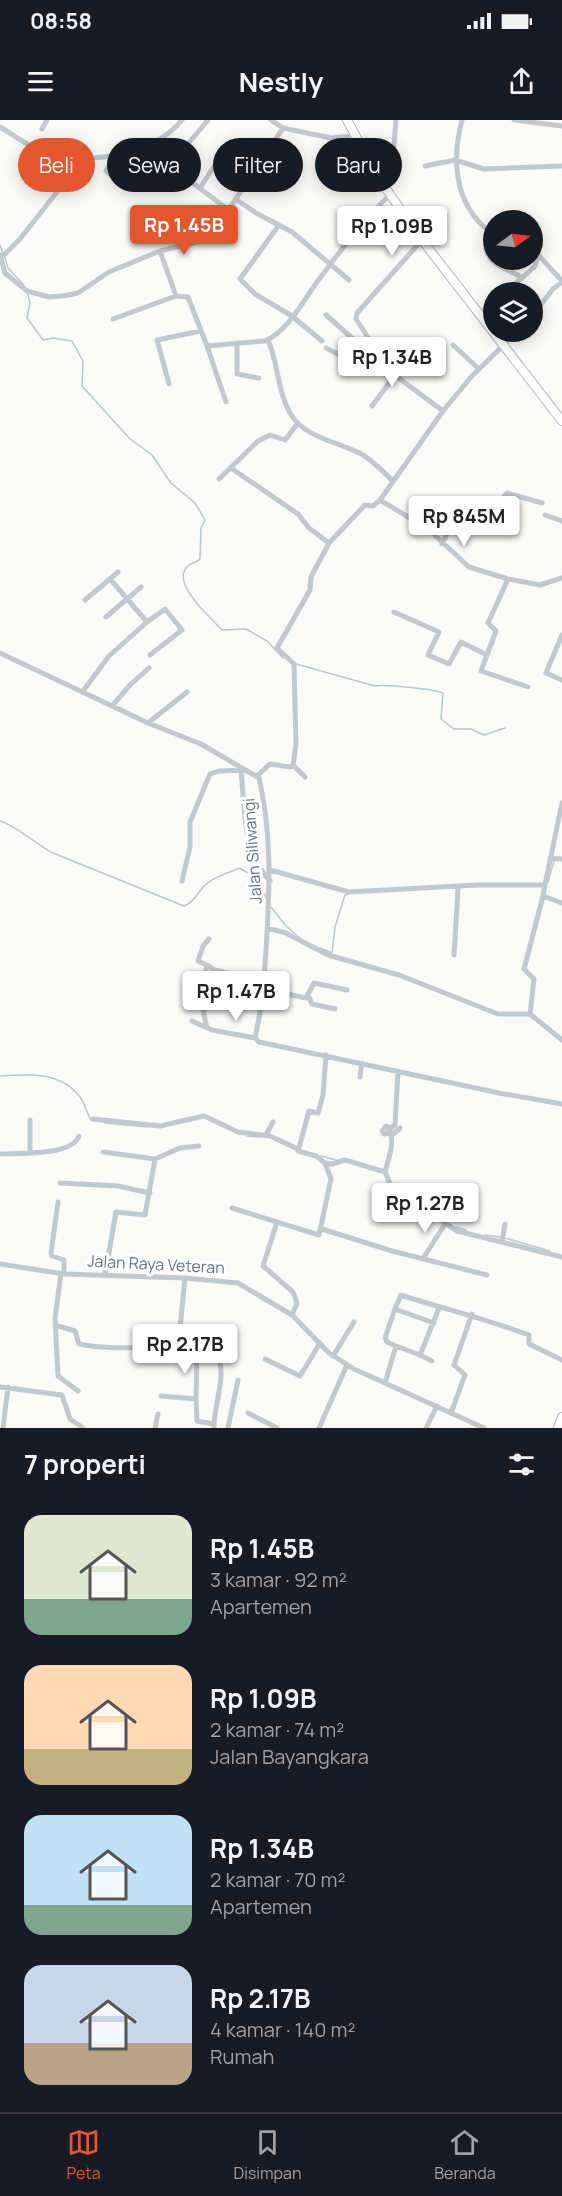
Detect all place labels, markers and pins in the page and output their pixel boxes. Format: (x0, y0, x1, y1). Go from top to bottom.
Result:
pin: Rp 1.45B (122, 205, 246, 256)
pin: Rp 1.09B (330, 206, 454, 257)
pin: Rp 1.34B (330, 337, 454, 388)
pin: Rp 845M (409, 496, 519, 547)
pin: Rp 1.47B (174, 971, 298, 1022)
pin: Rp 1.27B (363, 1183, 487, 1234)
pin: Rp 2.17B (123, 1324, 247, 1375)

